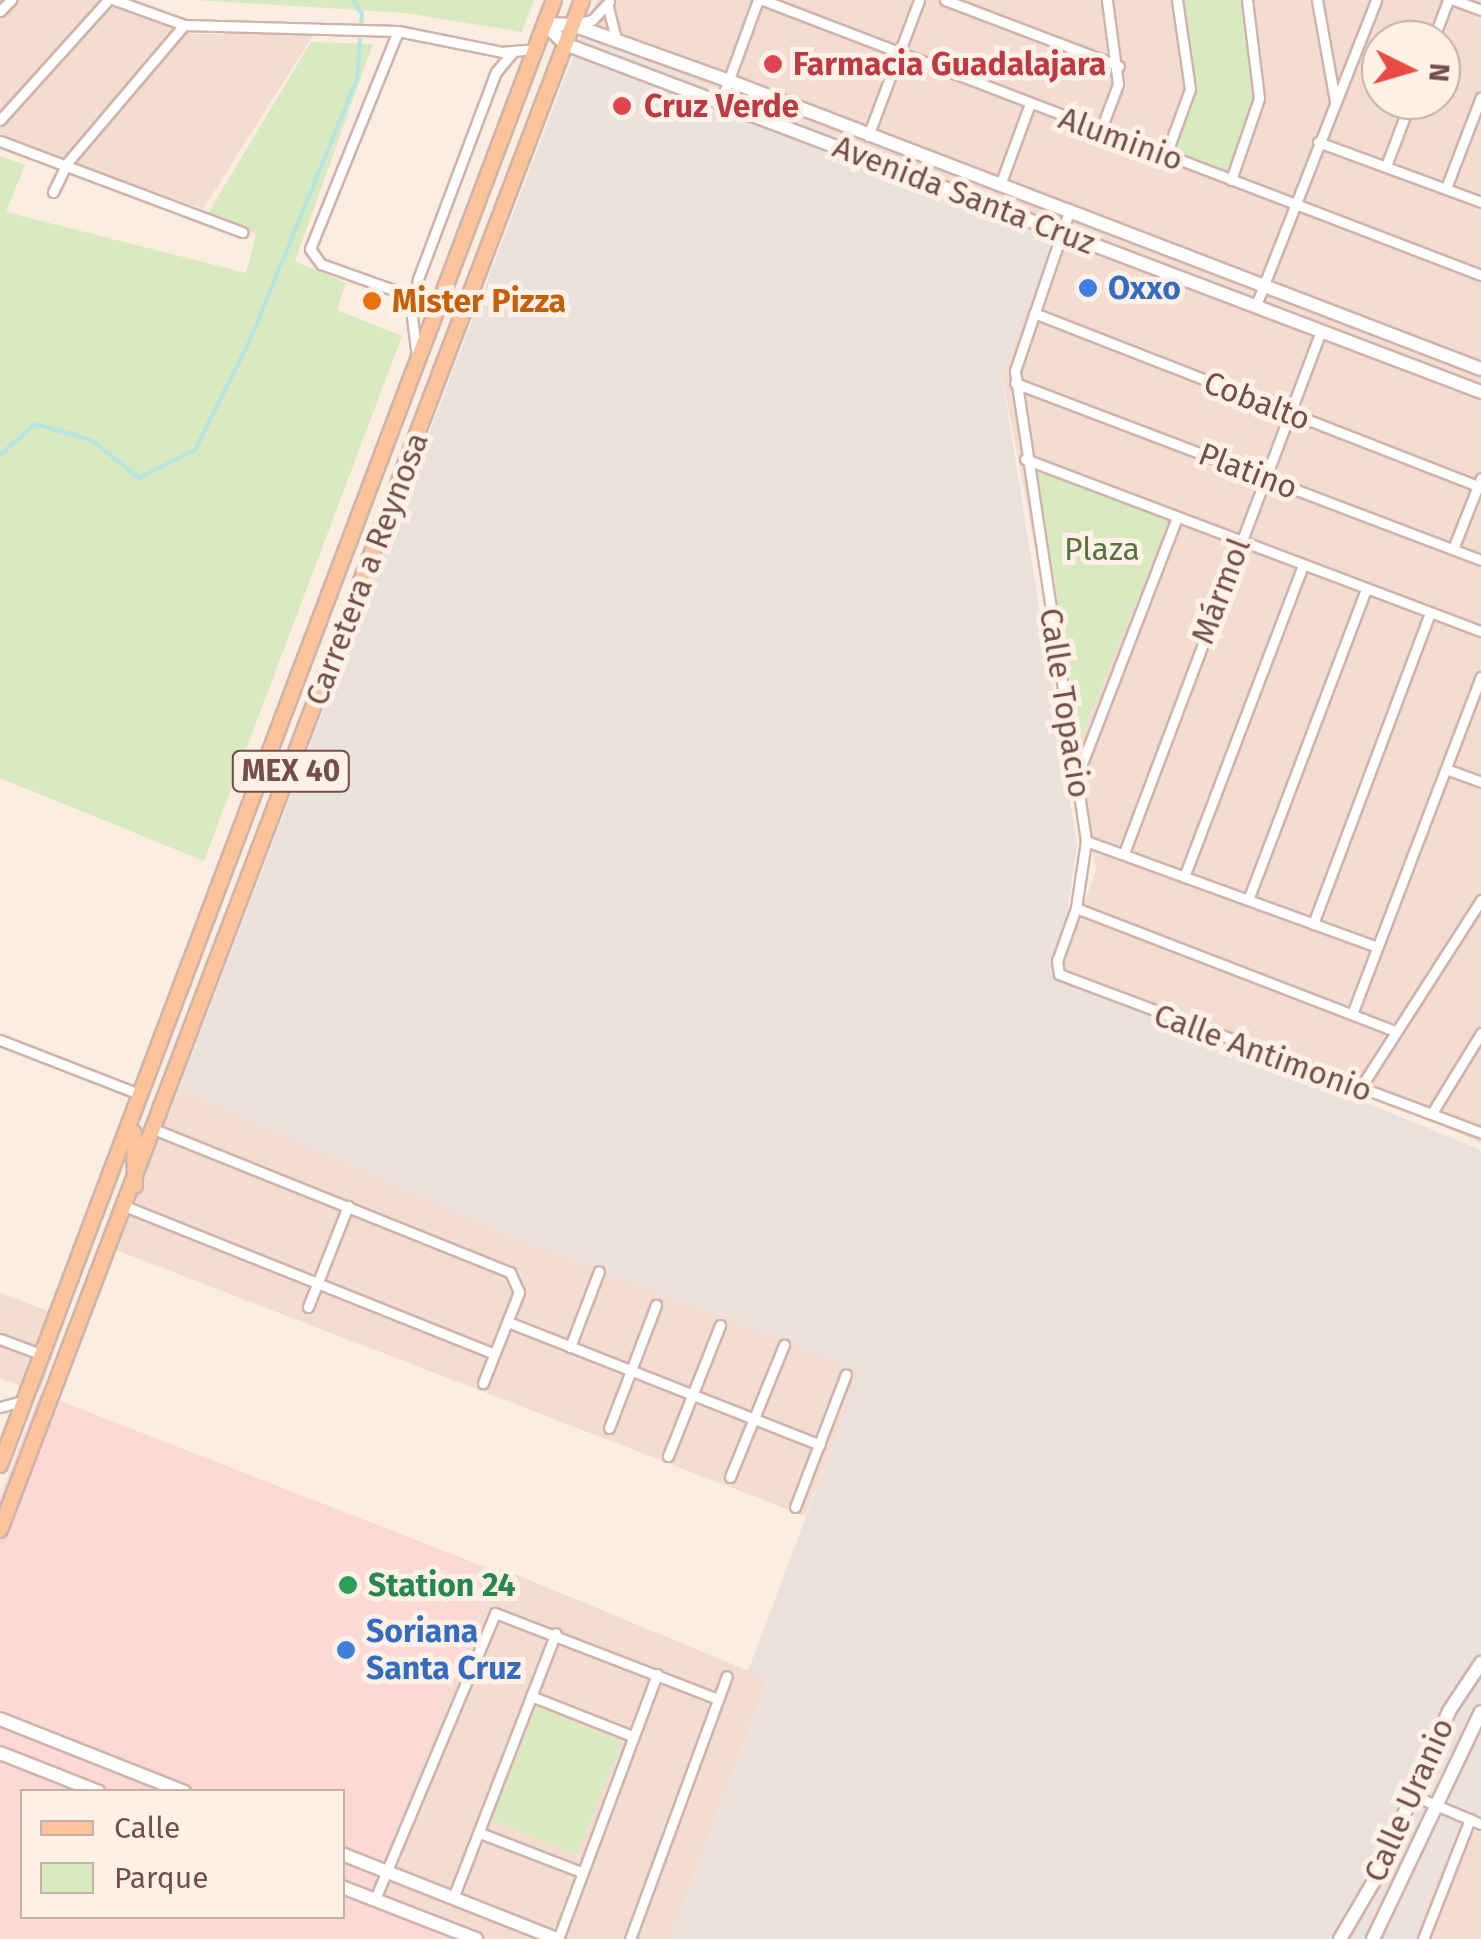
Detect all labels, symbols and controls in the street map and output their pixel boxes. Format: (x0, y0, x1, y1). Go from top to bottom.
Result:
north arrow (1361, 20, 1461, 120)
place label: Farmacia Guadalajara (793, 45, 1106, 83)
marker: Farmacia Guadalajara (762, 53, 784, 75)
text: N (1422, 62, 1457, 83)
place label: Cruz Verde (644, 87, 799, 125)
marker: Cruz Verde (609, 93, 635, 119)
street label: Aluminio (1054, 99, 1188, 179)
street label: Avenida Santa Cruz (828, 127, 1100, 263)
place label: Oxxo (1108, 269, 1181, 307)
marker: Oxxo (1077, 277, 1099, 299)
place label: Mister Pizza (392, 282, 566, 320)
marker: Mister Pizza (361, 290, 383, 312)
street label: Cobalto (1198, 363, 1316, 439)
street label: Carretera a Reynosa (297, 427, 437, 711)
street label: Platino (1193, 435, 1303, 507)
park label: Plaza (1064, 530, 1140, 568)
street label: Mármol (1183, 533, 1259, 649)
street label: Calle Topacio (1031, 605, 1099, 801)
road number: MEX 40 (231, 746, 351, 796)
street label: Calle Antimonio (1149, 996, 1377, 1110)
place label: Station 24 (368, 1566, 516, 1604)
marker: Station 24 (337, 1574, 359, 1596)
place label: Soriana Santa Cruz (366, 1613, 521, 1688)
marker: Soriana Santa Cruz (335, 1639, 357, 1661)
street label: Calle Uranio (1356, 1712, 1462, 1888)
legend (20, 1789, 345, 1919)
text: Calle (114, 1810, 180, 1846)
text: Parque (114, 1860, 209, 1896)

